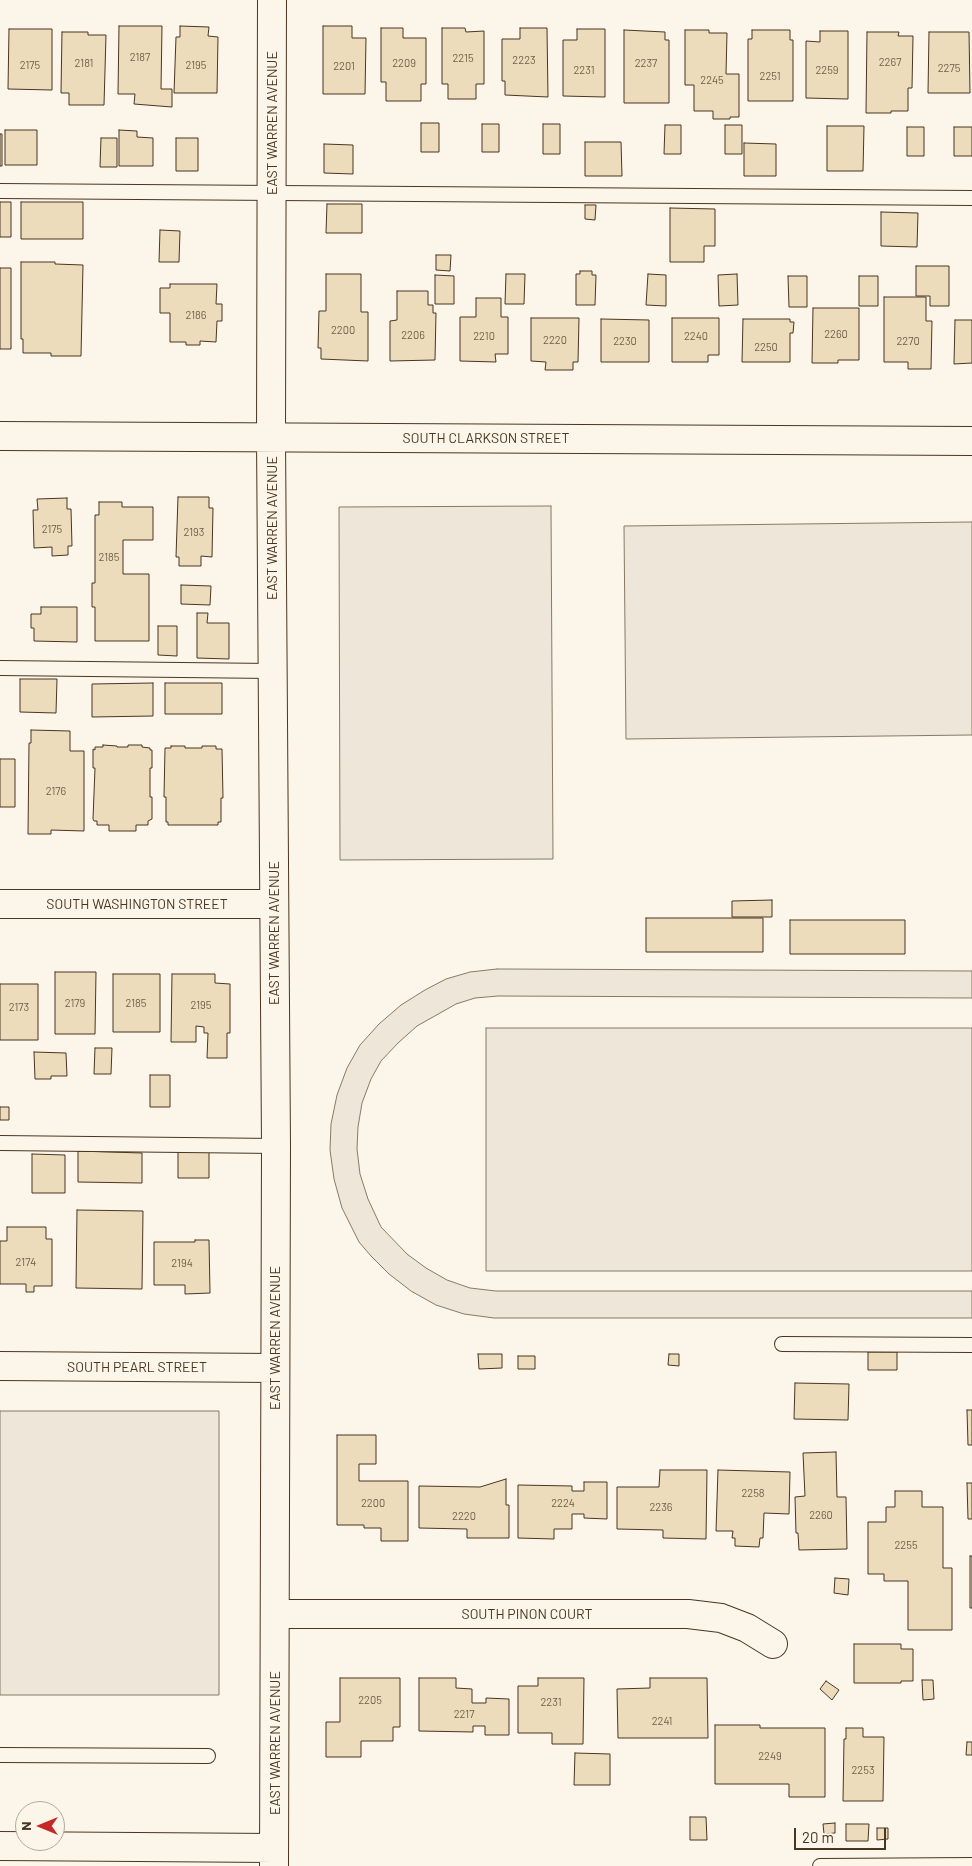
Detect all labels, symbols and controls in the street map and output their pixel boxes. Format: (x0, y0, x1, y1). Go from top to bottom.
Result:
house number: 2187 (130, 50, 150, 64)
street label: EAST WARREN AVENUE (264, 51, 280, 195)
house number: 2215 (452, 51, 474, 65)
house number: 2223 (512, 53, 536, 67)
house number: 2267 (879, 55, 901, 69)
house number: 2181 (75, 56, 93, 70)
house number: 2209 (392, 56, 416, 70)
house number: 2237 (635, 56, 657, 70)
house number: 2175 (20, 58, 40, 72)
house number: 2195 (186, 58, 206, 72)
house number: 2201 (333, 59, 355, 73)
house number: 2275 (938, 61, 960, 75)
house number: 2231 (573, 63, 595, 77)
house number: 2259 (815, 63, 839, 77)
house number: 2251 (760, 69, 780, 83)
house number: 2245 (700, 73, 724, 87)
house number: 2186 (186, 308, 206, 322)
house number: 2200 (331, 323, 355, 337)
house number: 2260 (824, 327, 848, 341)
house number: 2206 (401, 328, 425, 342)
house number: 2210 (473, 329, 495, 343)
house number: 2240 (684, 329, 708, 343)
house number: 2220 (543, 333, 567, 347)
house number: 2230 (613, 334, 637, 348)
house number: 2270 (896, 334, 920, 348)
house number: 2250 (754, 340, 778, 354)
street label: SOUTH CLARKSON STREET (403, 430, 569, 446)
street label: EAST WARREN AVENUE (264, 456, 280, 600)
house number: 2175 (42, 522, 62, 536)
house number: 2193 (184, 525, 204, 539)
house number: 2185 (99, 550, 119, 564)
house number: 2176 (46, 784, 66, 798)
street label: EAST WARREN AVENUE (266, 861, 282, 1005)
street label: SOUTH WASHINGTON STREET (46, 896, 228, 912)
house number: 2179 (65, 996, 85, 1010)
house number: 2185 (126, 996, 146, 1010)
house number: 2195 (191, 998, 211, 1012)
house number: 2173 (9, 1000, 29, 1014)
house number: 2174 (16, 1255, 36, 1269)
house number: 2194 (171, 1256, 193, 1270)
street label: EAST WARREN AVENUE (267, 1266, 283, 1410)
street label: SOUTH PEARL STREET (67, 1359, 207, 1375)
house number: 2258 (741, 1486, 765, 1500)
house number: 2200 (361, 1496, 385, 1510)
house number: 2224 (551, 1496, 575, 1510)
house number: 2236 (649, 1500, 673, 1514)
house number: 2260 (809, 1508, 833, 1522)
house number: 2220 (452, 1509, 476, 1523)
house number: 2255 (894, 1538, 918, 1552)
street label: SOUTH PINON COURT (461, 1606, 593, 1622)
street label: EAST WARREN AVENUE (267, 1671, 283, 1815)
house number: 2205 (358, 1693, 382, 1707)
house number: 2231 (540, 1695, 562, 1709)
house number: 2217 (454, 1707, 474, 1721)
house number: 2241 (652, 1714, 672, 1728)
house number: 2249 (758, 1749, 782, 1763)
house number: 2253 (851, 1763, 875, 1777)
north arrow (15, 1801, 65, 1851)
scale bar (797, 1818, 890, 1850)
text: N (17, 1821, 34, 1831)
text: 20 m (802, 1828, 834, 1846)

